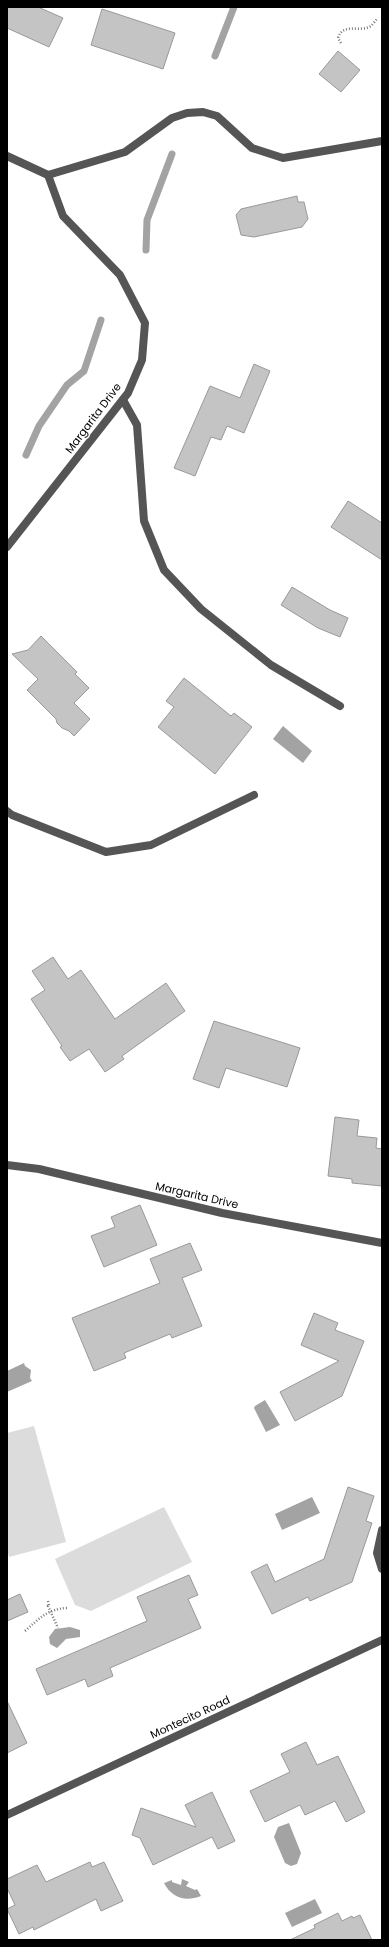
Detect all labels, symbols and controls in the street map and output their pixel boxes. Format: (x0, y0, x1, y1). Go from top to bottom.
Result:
street label: Margarita Drive (61, 379, 125, 457)
street label: Margarita Drive (154, 1178, 240, 1212)
street label: Montecito Road (147, 1692, 233, 1742)

